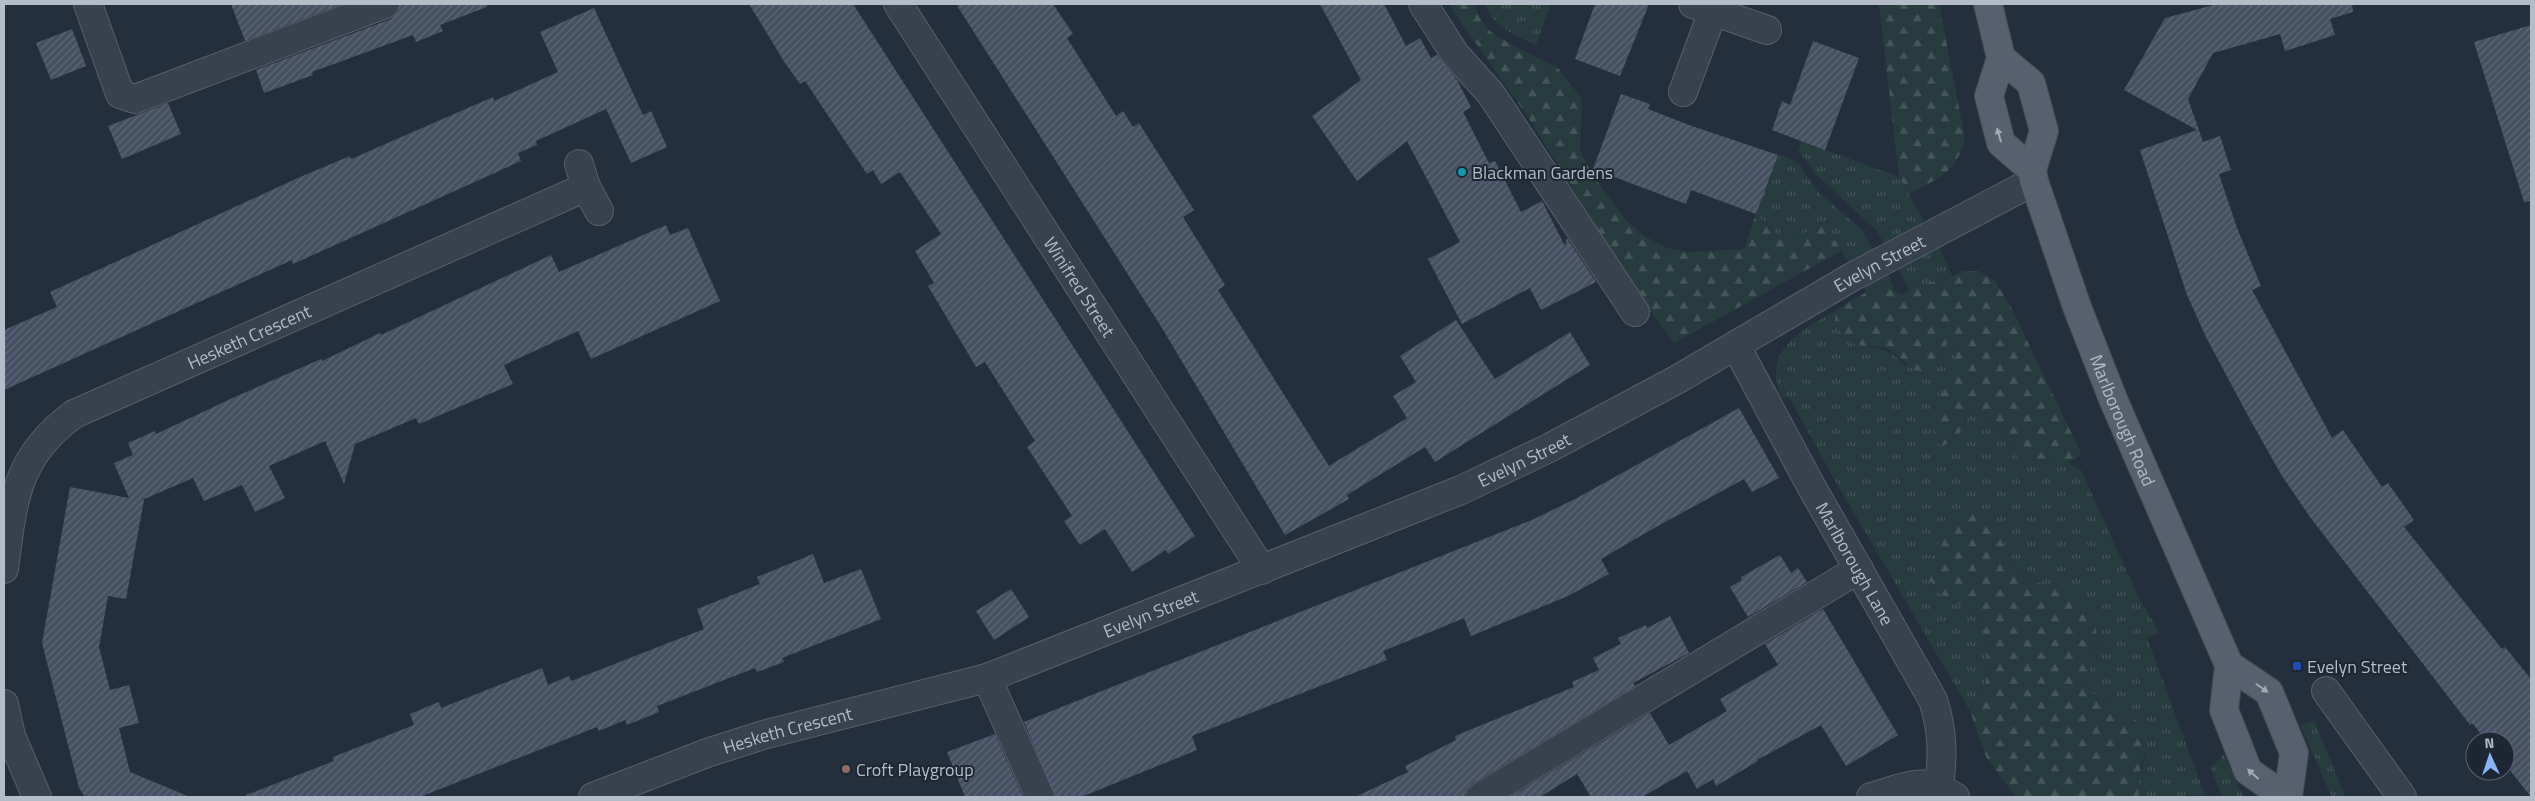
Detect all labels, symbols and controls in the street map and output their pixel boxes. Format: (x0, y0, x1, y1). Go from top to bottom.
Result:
one-way arrow (1994, 128, 2002, 143)
place label: Blackman Gardens (1472, 159, 1613, 186)
marker: Blackman Gardens (1456, 166, 1468, 178)
street label: Evelyn Street (1828, 227, 1930, 299)
street label: Winifred Street (1037, 231, 1122, 343)
street label: Hesketh Crescent (183, 297, 316, 376)
street label: Marlborough Road (2083, 350, 2163, 490)
street label: Evelyn Street (1473, 425, 1576, 494)
street label: Marlborough Lane (1809, 497, 1901, 630)
street label: Evelyn Street (1099, 582, 1203, 644)
place label: Evelyn Street (2307, 653, 2408, 680)
marker: Evelyn Street (2291, 660, 2303, 672)
one-way arrow (2256, 682, 2269, 692)
street label: Hesketh Crescent (719, 699, 856, 761)
north arrow (2465, 731, 2515, 781)
text: N (2484, 732, 2495, 753)
place label: Croft Playgroup (856, 756, 974, 783)
marker: Croft Playgroup (840, 763, 852, 775)
one-way arrow (2247, 768, 2260, 779)

